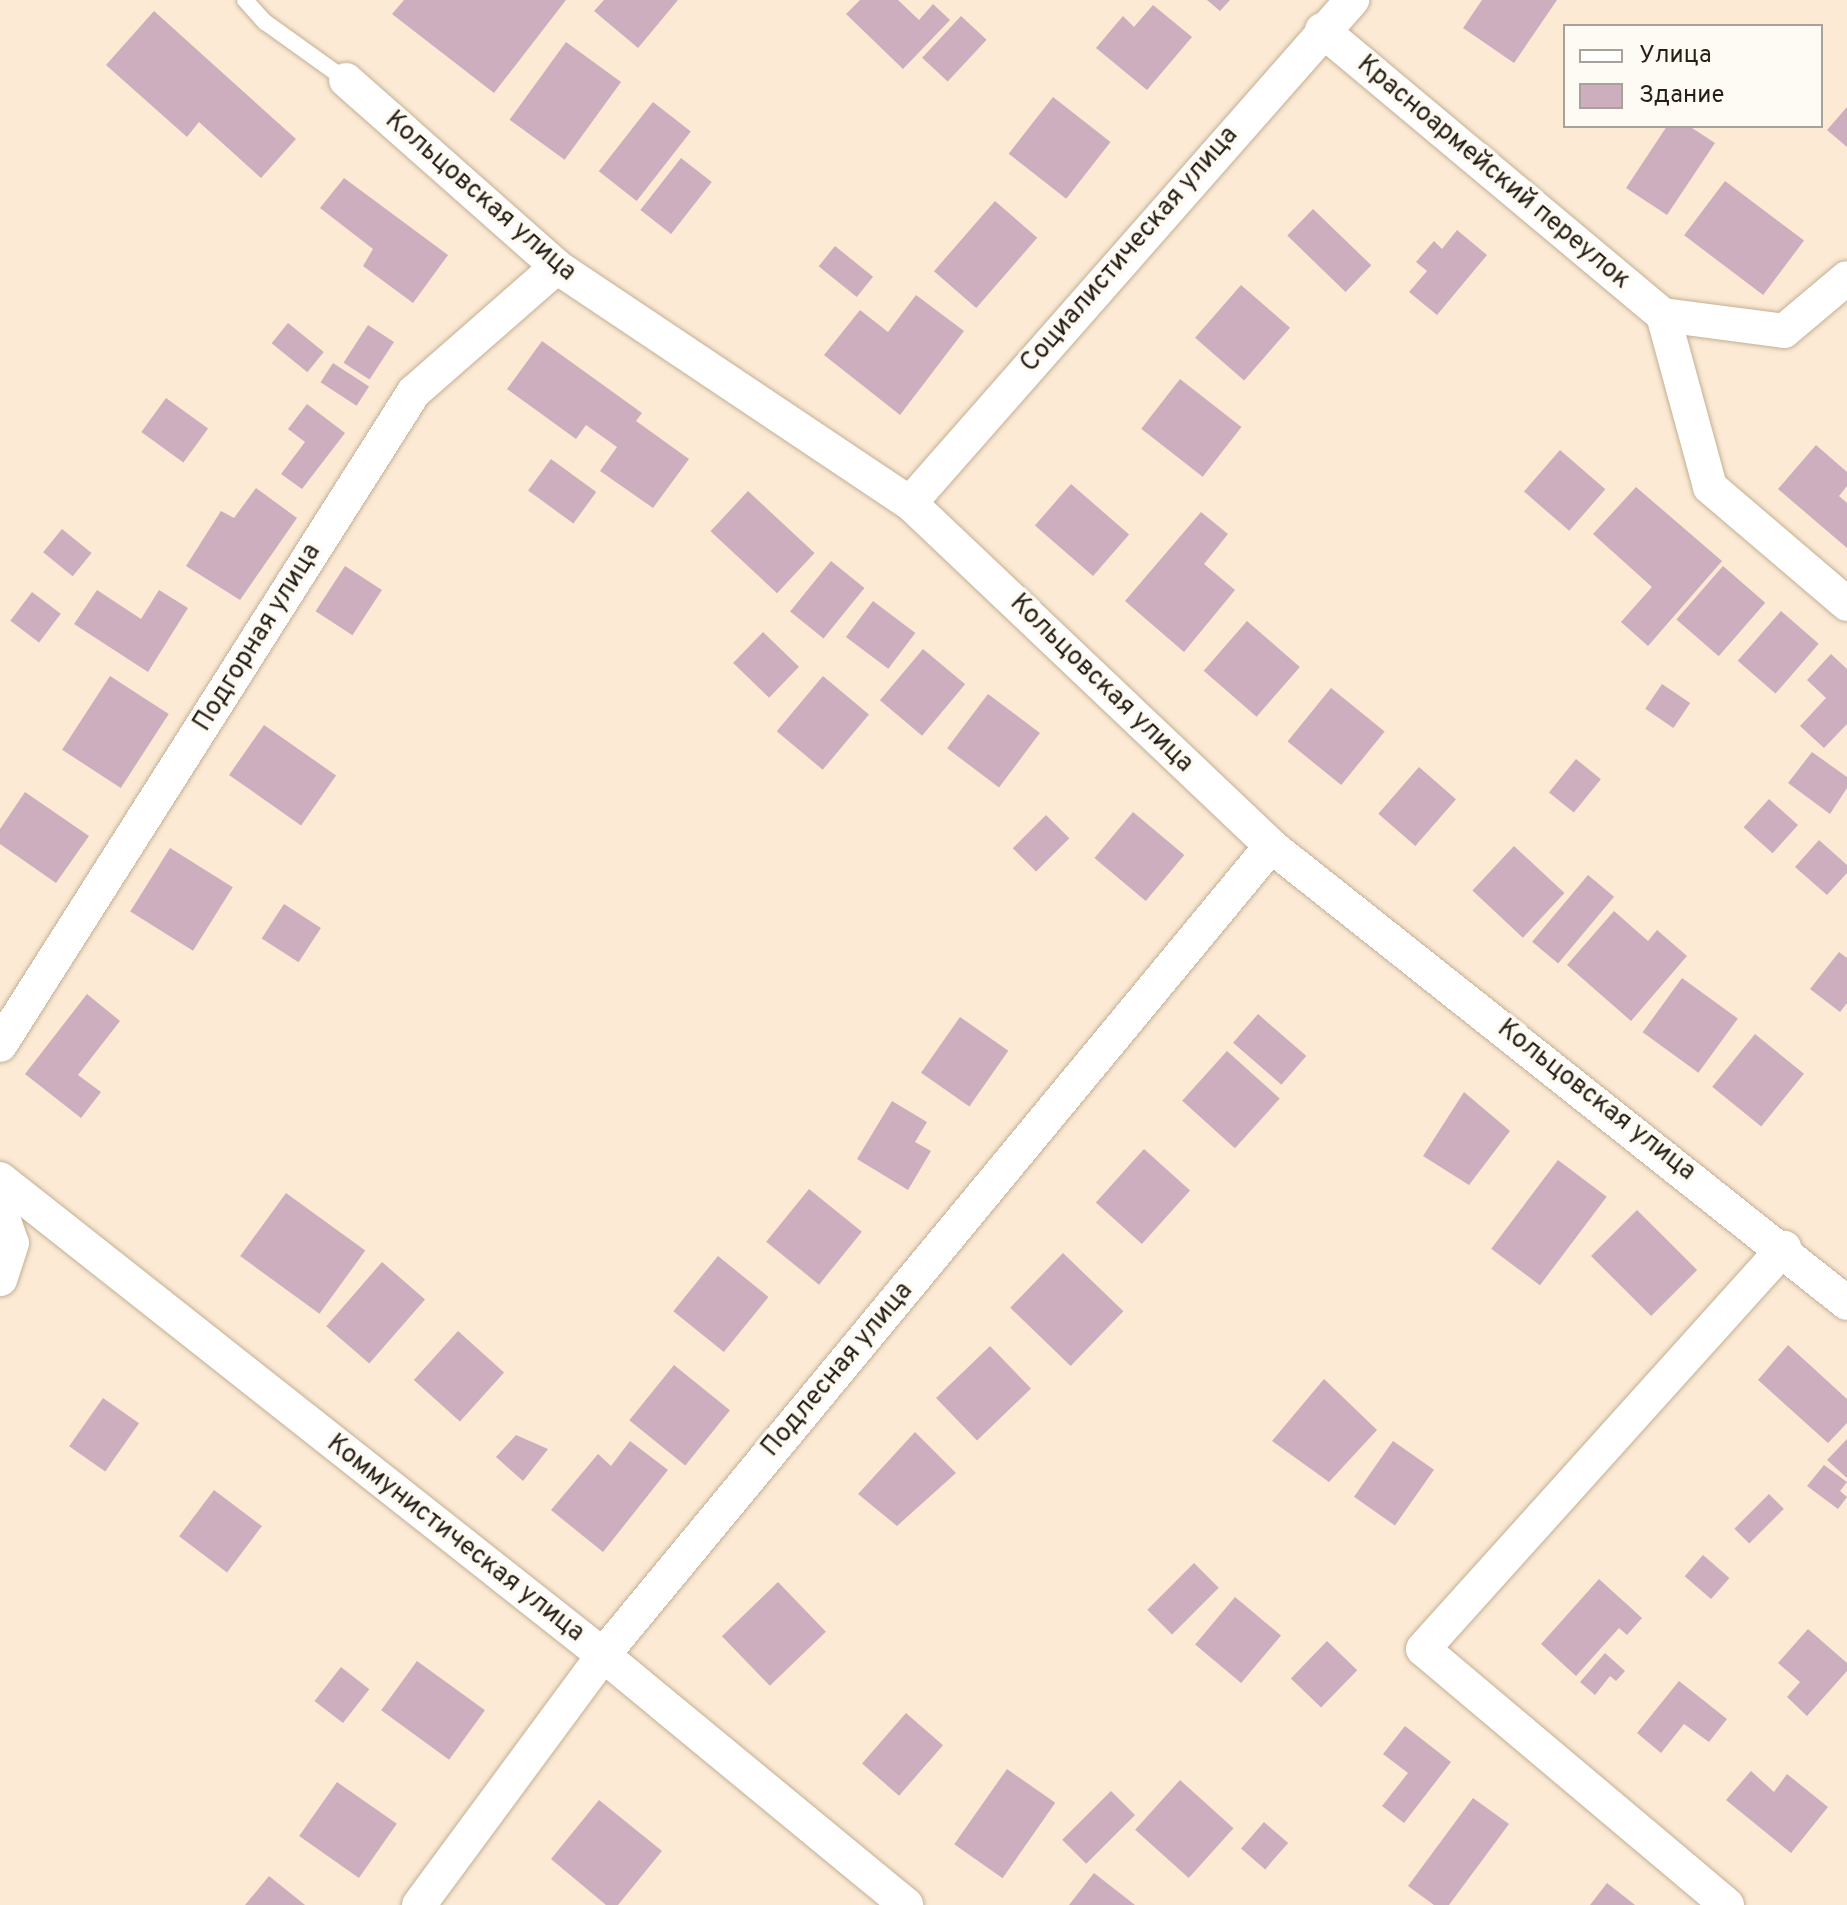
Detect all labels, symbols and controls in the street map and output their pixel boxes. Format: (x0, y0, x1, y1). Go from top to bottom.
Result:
legend (1563, 24, 1823, 128)
text: Улица (1639, 41, 1712, 71)
street label: Красноармейский переулок (1350, 50, 1636, 296)
text: Здание (1639, 81, 1725, 111)
street label: Кольцовская улица (378, 105, 582, 289)
street label: Социалистическая улица (1015, 121, 1245, 379)
street label: Подгорная улица (188, 538, 328, 738)
street label: Кольцовская улица (1003, 588, 1199, 780)
street label: Кольцовская улица (1491, 1014, 1701, 1188)
street label: Подлесная улица (756, 1276, 920, 1464)
street label: Коммунистическая улица (320, 1429, 590, 1649)

